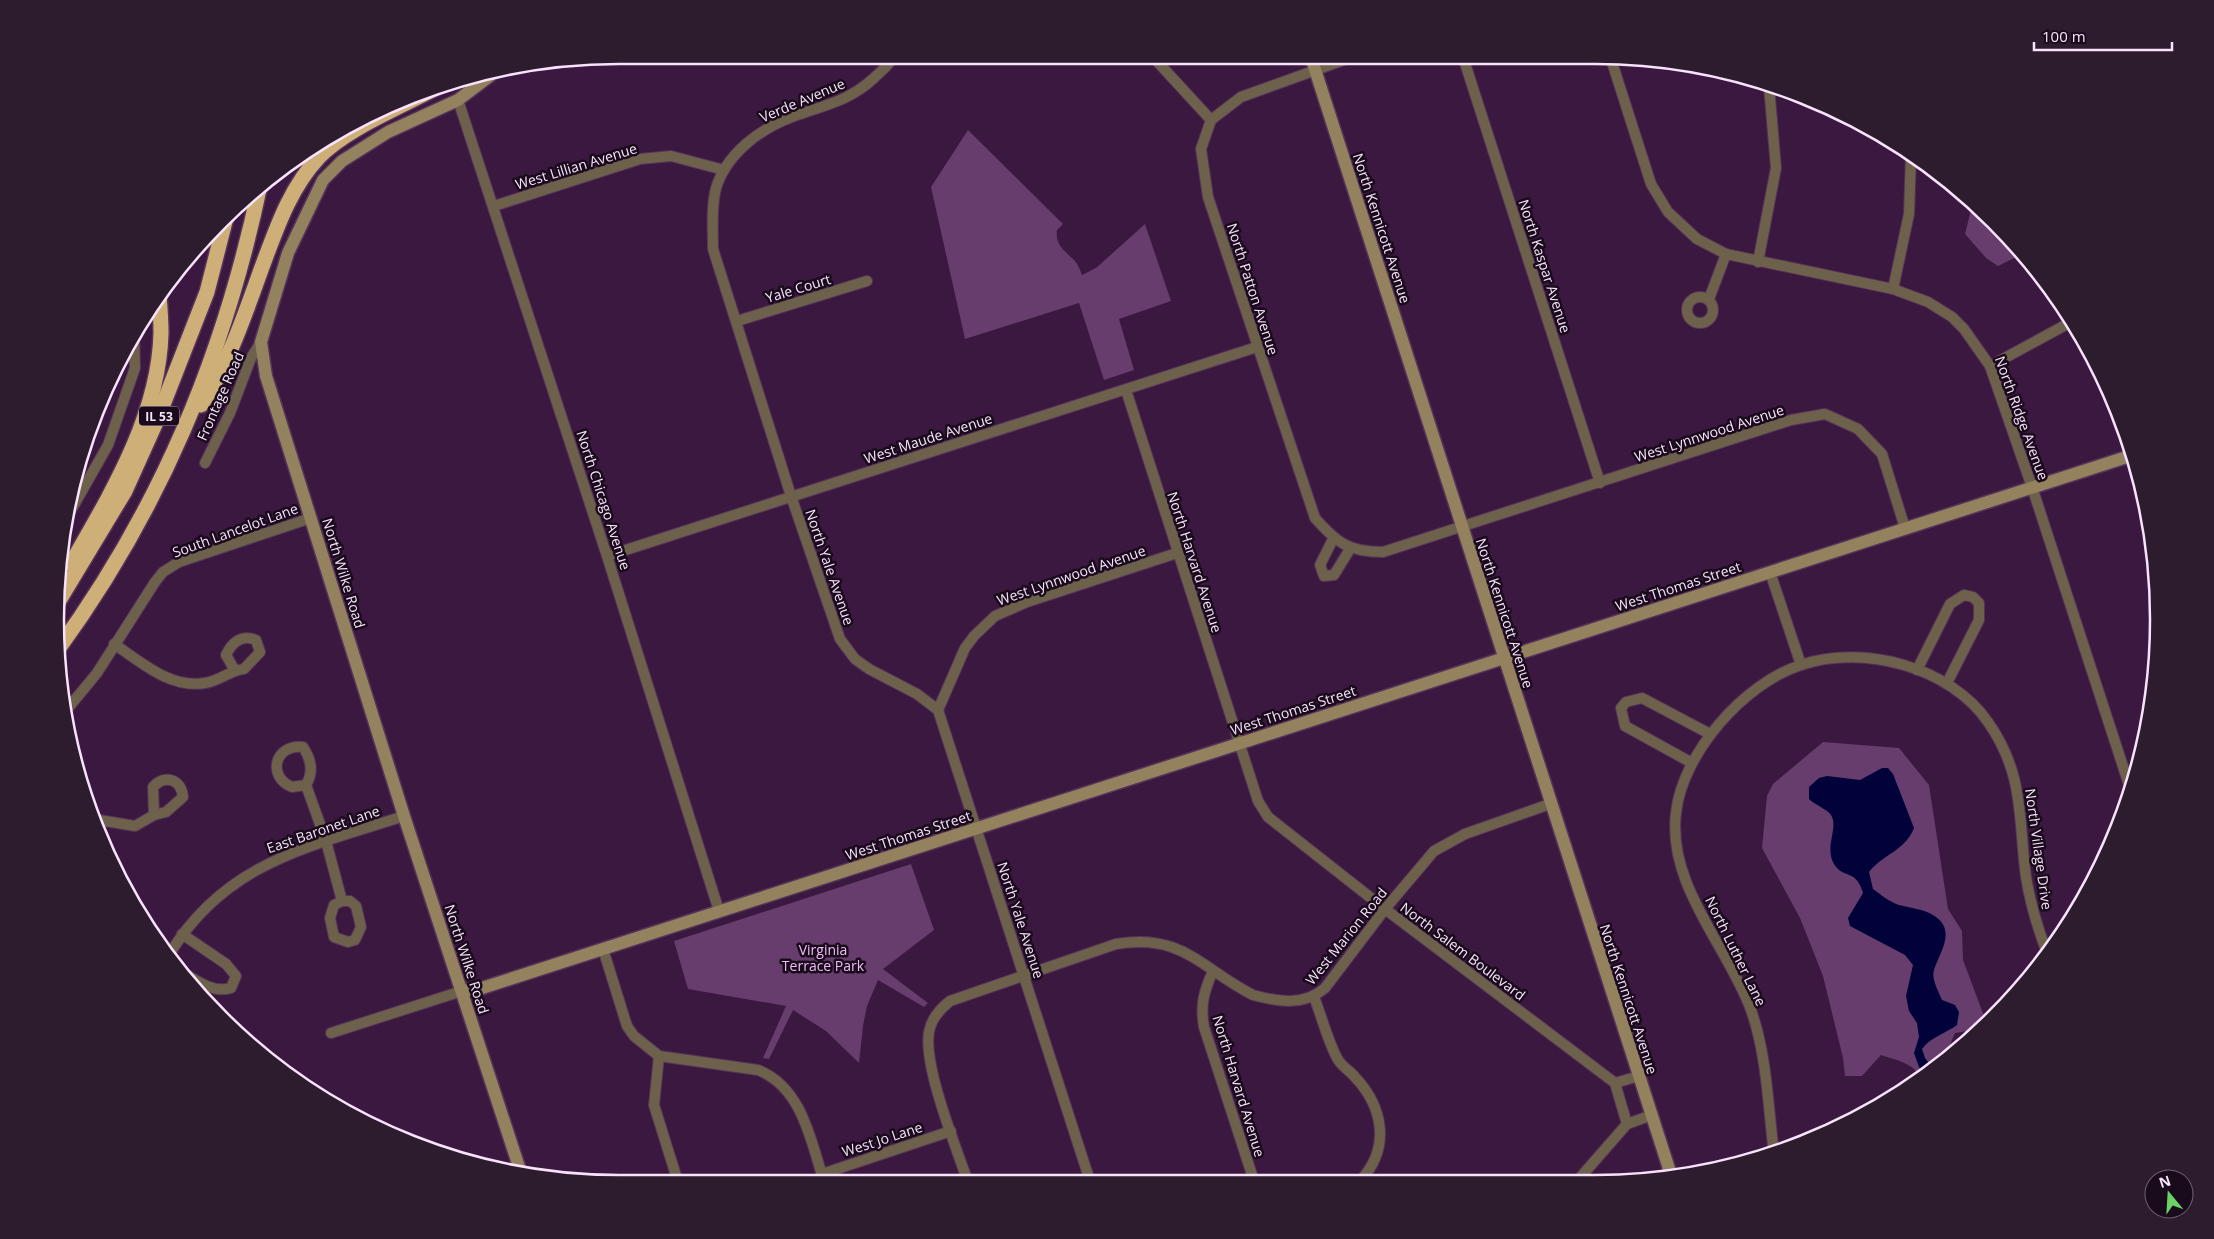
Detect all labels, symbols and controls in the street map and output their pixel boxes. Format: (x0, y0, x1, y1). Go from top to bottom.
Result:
scale bar (2034, 20, 2172, 52)
text: 100 m (2042, 26, 2086, 46)
street label: Verde Avenue (757, 73, 848, 126)
street label: West Lillian Avenue (513, 138, 639, 194)
street label: North Kennicott Avenue (1349, 151, 1415, 305)
street label: North Kaspar Avenue (1514, 197, 1576, 335)
street label: North Patton Avenue (1223, 221, 1283, 357)
street label: Yale Court (763, 269, 833, 307)
street label: Frontage Road (192, 349, 248, 443)
street label: North Ridge Avenue (1991, 353, 2053, 483)
street label: West Lynnwood Avenue (1632, 400, 1786, 466)
road number: IL 53 (139, 406, 179, 426)
street label: West Maude Avenue (861, 408, 995, 468)
street label: North Chicago Avenue (572, 428, 636, 572)
street label: North Harvard Avenue (1163, 489, 1227, 635)
street label: South Lancelot Lane (170, 498, 301, 562)
street label: North Yale Avenue (801, 507, 859, 628)
street label: North Wilke Road (318, 516, 370, 630)
street label: North Kennicott Avenue (1472, 536, 1538, 690)
street label: West Lynnwood Avenue (994, 541, 1148, 609)
street label: West Thomas Street (1613, 557, 1743, 615)
street label: West Thomas Street (1228, 681, 1358, 739)
street label: North Village Drive (2021, 787, 2057, 911)
street label: East Baronet Lane (264, 801, 382, 857)
street label: West Thomas Street (843, 806, 973, 864)
street label: North Yale Avenue (993, 859, 1049, 981)
street label: West Marion Road (1301, 883, 1391, 989)
street label: North Luther Lane (1701, 893, 1771, 1009)
street label: North Salem Boulevard (1397, 898, 1529, 1004)
street label: North Wilke Road (440, 902, 494, 1016)
street label: North Kennicott Avenue (1596, 922, 1662, 1076)
park label: Virginia Terrace Park (782, 940, 865, 975)
street label: North Harvard Avenue (1208, 1013, 1270, 1159)
street label: West Jo Lane (839, 1117, 925, 1161)
north arrow (2144, 1169, 2194, 1219)
text: N (2156, 1170, 2173, 1192)

